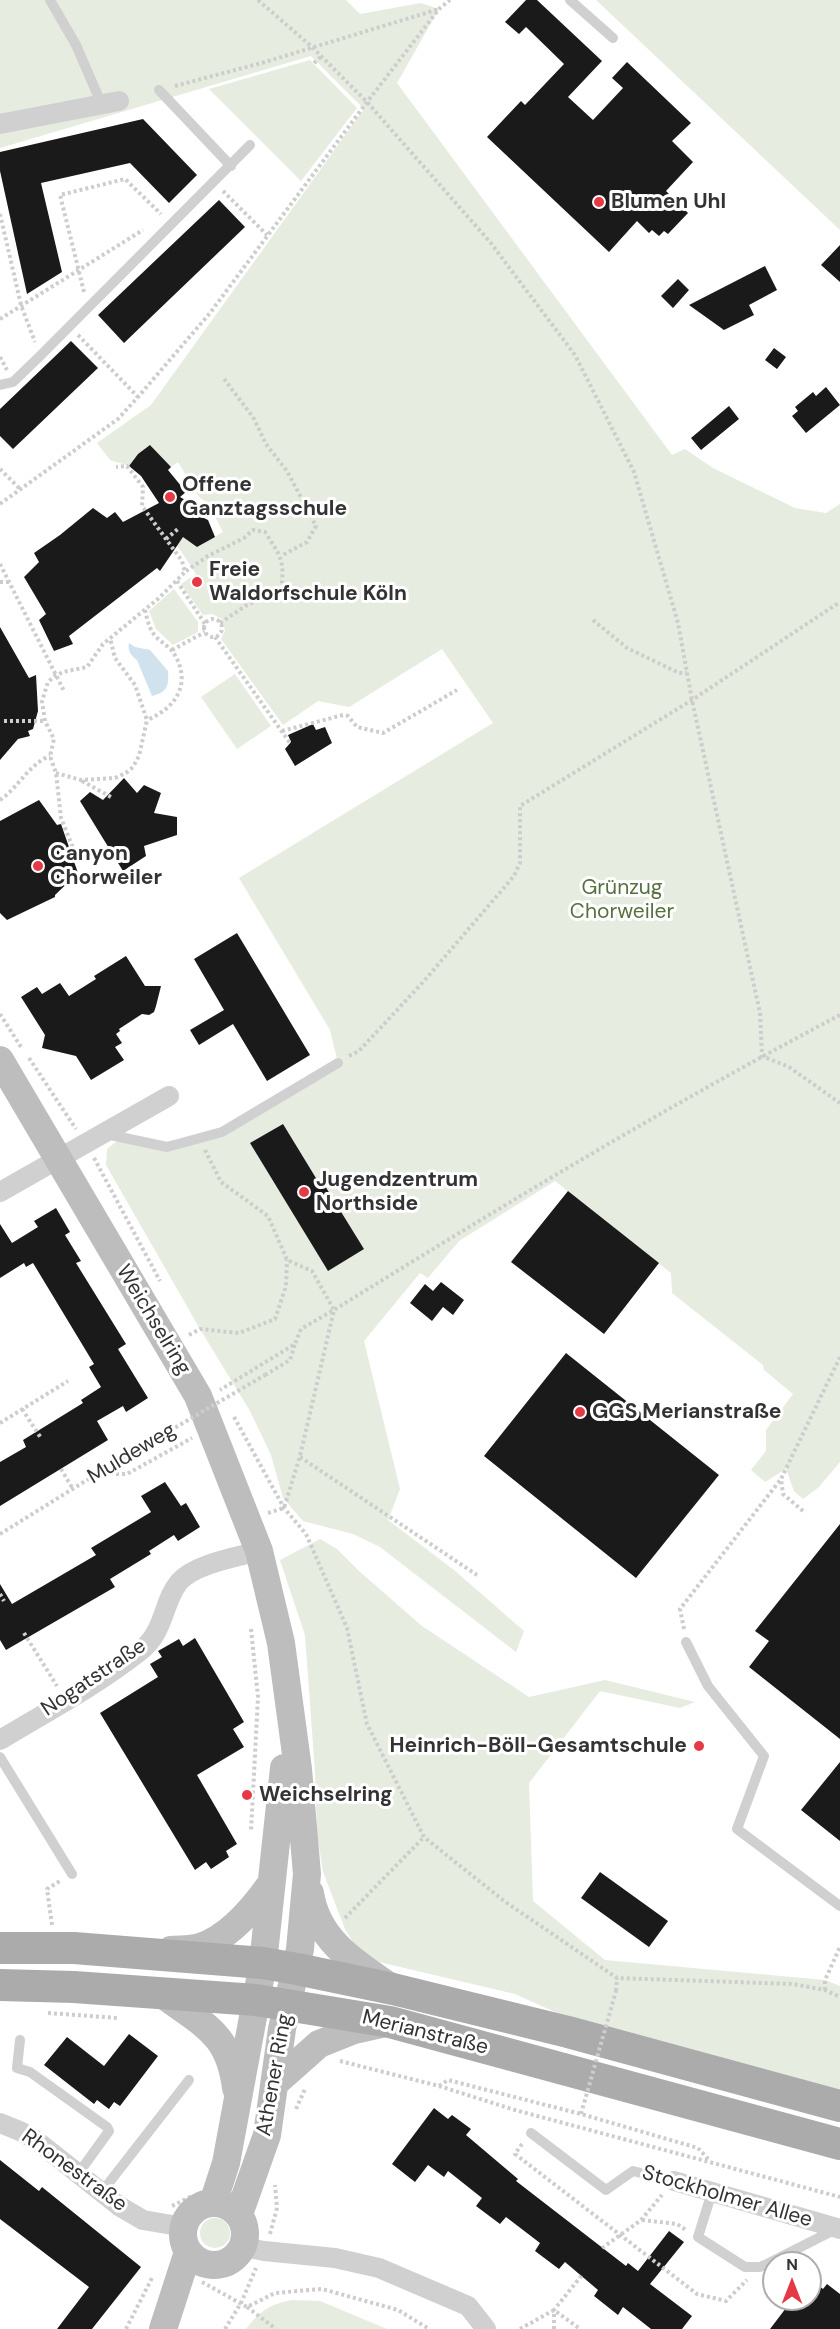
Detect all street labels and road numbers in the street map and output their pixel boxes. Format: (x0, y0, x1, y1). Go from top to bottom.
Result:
street label: Weichselring (110, 1260, 196, 1380)
street label: Muldeweg (83, 1418, 181, 1490)
street label: Nogatstraße (37, 1634, 151, 1722)
street label: Merianstraße (359, 2005, 491, 2061)
street label: Athener Ring (252, 2012, 298, 2138)
street label: Rhonestraße (16, 2124, 132, 2218)
street label: Stockholmer Allee (639, 2161, 815, 2233)

